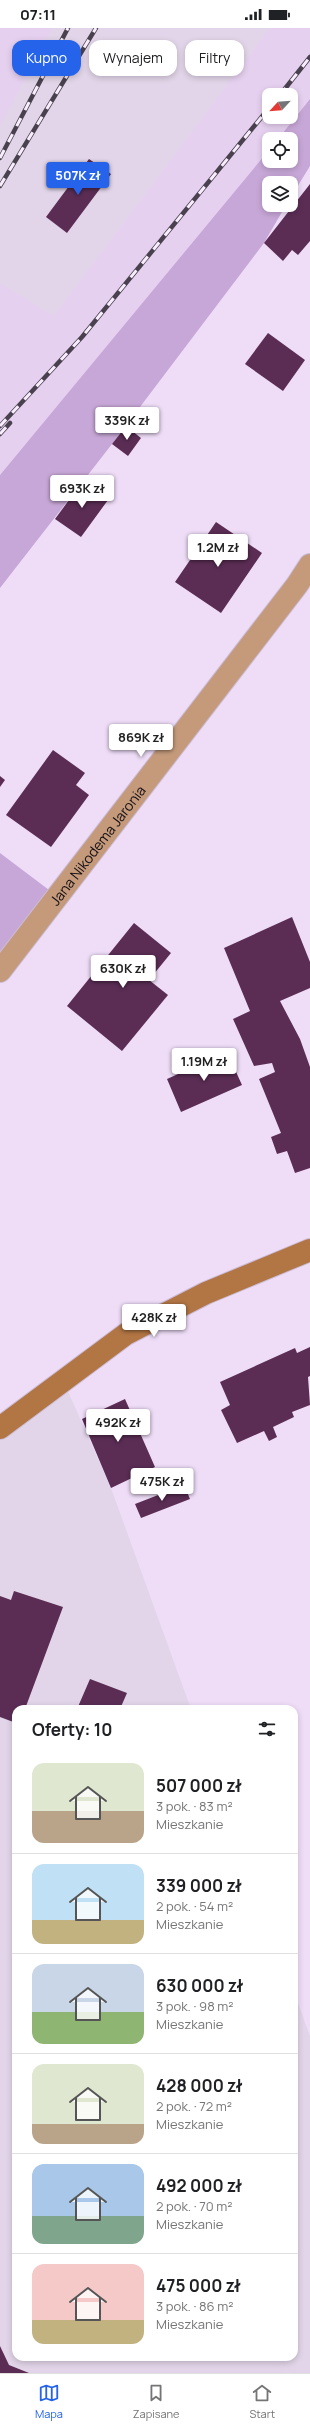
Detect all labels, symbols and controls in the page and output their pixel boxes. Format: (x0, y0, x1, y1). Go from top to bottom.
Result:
text: 07:11 (20, 4, 56, 25)
chip: Kupno (12, 40, 81, 76)
chip: Wynajem (89, 40, 177, 76)
chip: Filtry (185, 40, 244, 76)
north arrow (262, 88, 298, 124)
map controls (262, 88, 298, 212)
button: locate (262, 132, 298, 168)
pin: 507K zł (41, 162, 115, 196)
text: 507K zł (55, 166, 101, 184)
button: layers (262, 176, 298, 212)
pin: 339K zł (90, 407, 164, 441)
text: 339K zł (104, 411, 150, 429)
pin: 693K zł (45, 475, 119, 509)
text: 693K zł (59, 479, 105, 497)
pin: 1.2M zł (181, 534, 255, 568)
text: 1.2M zł (197, 538, 239, 556)
pin: 869K zł (104, 724, 178, 758)
text: 869K zł (118, 728, 164, 746)
street label: Jana Nikodema Jaronia (45, 781, 149, 909)
pin: 630K zł (86, 955, 160, 989)
text: 630K zł (100, 959, 146, 977)
pin: 1.19M zł (163, 1048, 245, 1082)
text: 1.19M zł (181, 1052, 227, 1070)
pin: 428K zł (117, 1304, 191, 1338)
text: 428K zł (131, 1308, 177, 1326)
pin: 492K zł (81, 1409, 155, 1443)
text: 492K zł (95, 1413, 141, 1431)
pin: 475K zł (125, 1468, 199, 1502)
text: 475K zł (140, 1472, 184, 1490)
text: Oferty: 10 (32, 1718, 112, 1741)
icon: filters (256, 1718, 278, 1740)
text: 507 000 zł (156, 1774, 242, 1797)
icon: home (64, 1779, 112, 1827)
text: 3 pok. · 83 m² (156, 1797, 233, 1815)
text: Mieszkanie (156, 1815, 223, 1833)
text: 339 000 zł (156, 1874, 242, 1897)
icon: home (64, 1880, 112, 1928)
text: 2 pok. · 54 m² (156, 1897, 233, 1915)
text: Mieszkanie (156, 1915, 223, 1933)
text: 630 000 zł (156, 1974, 243, 1997)
icon: home (64, 1980, 112, 2028)
text: 3 pok. · 98 m² (156, 1997, 234, 2015)
text: Mieszkanie (156, 2015, 223, 2033)
text: 428 000 zł (156, 2074, 242, 2097)
icon: home (64, 2080, 112, 2128)
text: 2 pok. · 72 m² (156, 2097, 232, 2115)
text: Mieszkanie (156, 2115, 223, 2133)
text: 492 000 zł (156, 2174, 242, 2197)
icon: home (64, 2180, 112, 2228)
text: 2 pok. · 70 m² (156, 2197, 233, 2215)
text: Mieszkanie (156, 2215, 223, 2233)
text: 475 000 zł (156, 2274, 241, 2297)
icon: home (64, 2280, 112, 2328)
text: 3 pok. · 86 m² (156, 2297, 234, 2315)
text: Mieszkanie (156, 2315, 223, 2333)
tab: Mapa (35, 2382, 63, 2421)
tab: Zapisane (133, 2382, 180, 2421)
tab: Start (249, 2382, 275, 2421)

